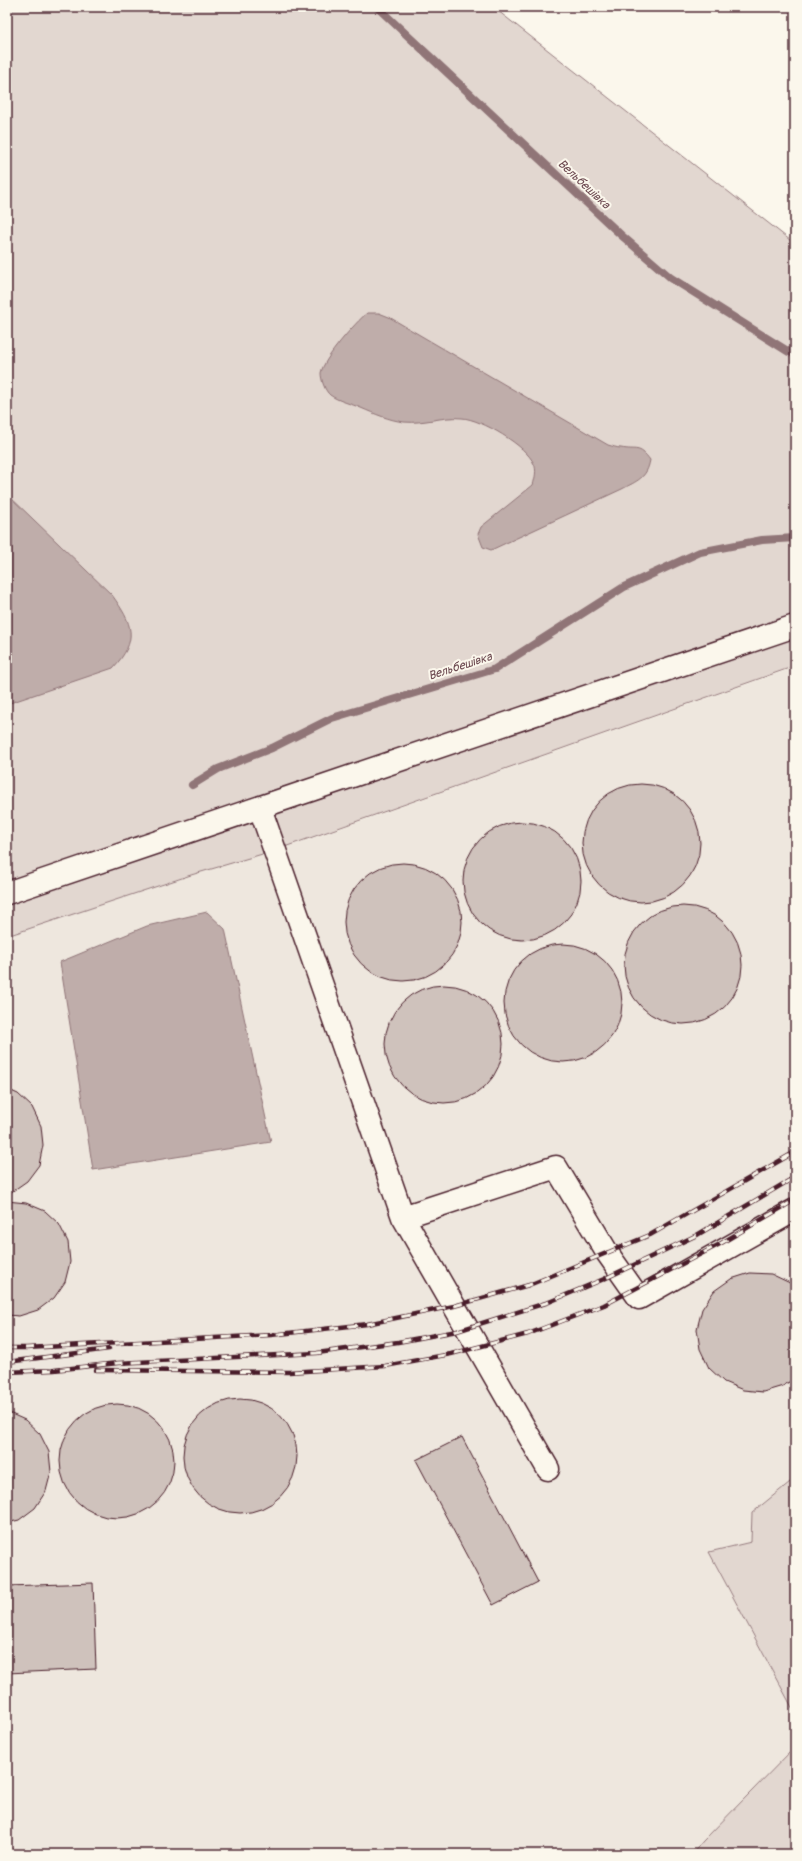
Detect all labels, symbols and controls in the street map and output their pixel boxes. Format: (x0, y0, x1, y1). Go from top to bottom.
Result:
water label: Вельбешівка (555, 156, 614, 213)
water label: Вельбешівка (427, 649, 495, 684)

